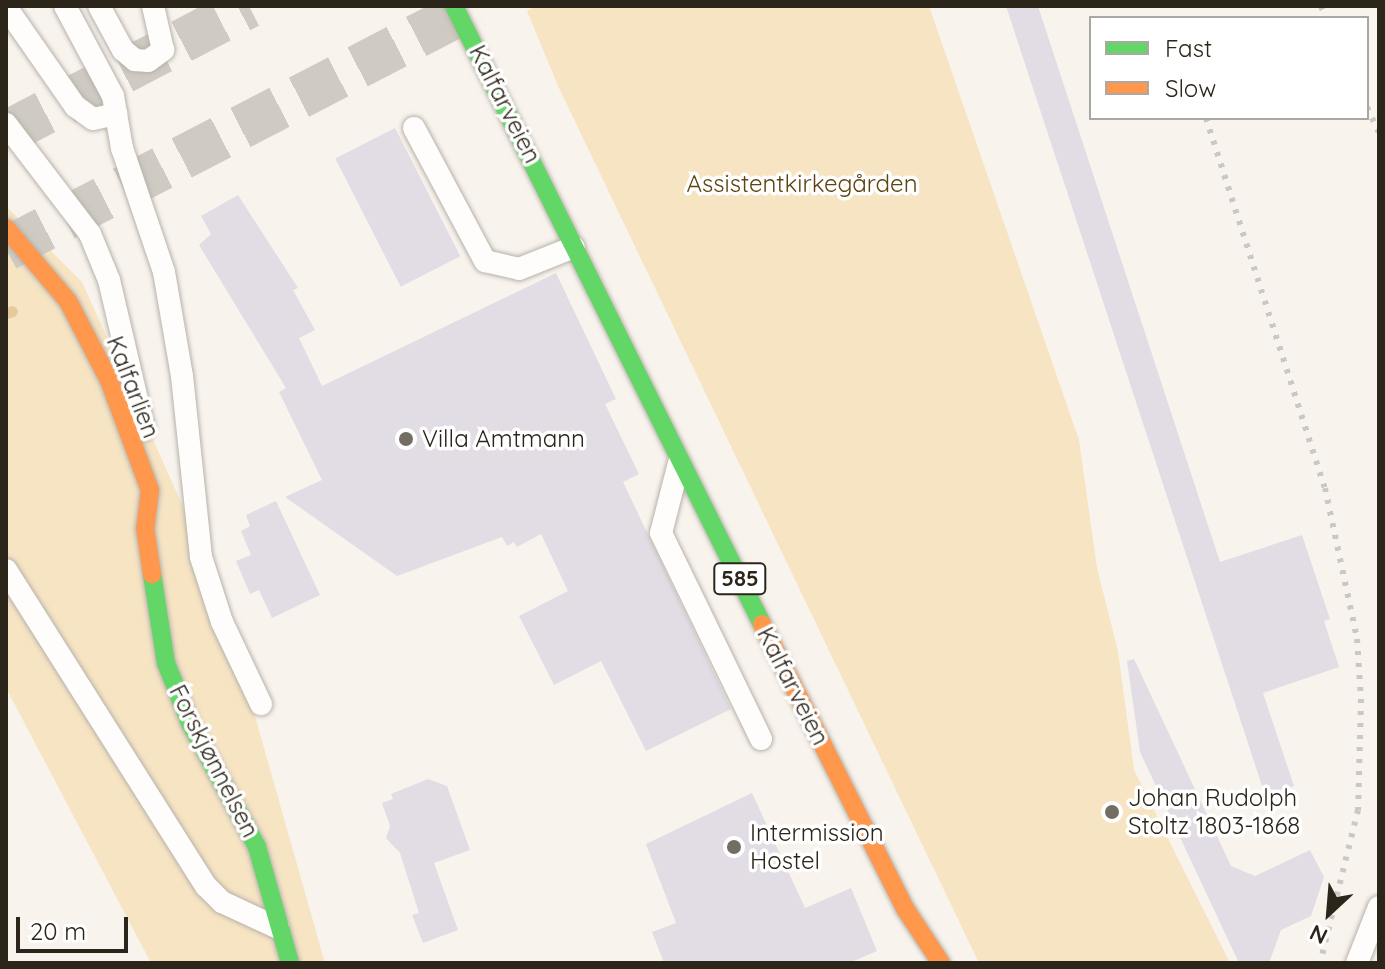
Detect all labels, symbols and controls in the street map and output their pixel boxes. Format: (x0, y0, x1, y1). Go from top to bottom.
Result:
legend (1089, 16, 1369, 120)
text: Fast (1165, 33, 1212, 63)
street label: Kalfarveien (463, 40, 547, 168)
text: Slow (1165, 73, 1216, 103)
park label: Assistentkirkegården (686, 170, 918, 198)
street label: Kalfarlien (100, 332, 166, 442)
place label: Villa Amtmann (422, 425, 585, 453)
marker: Villa Amtmann (397, 430, 415, 448)
road number: 585 (712, 561, 768, 597)
street label: Kalfarveien (751, 622, 835, 750)
street label: Forskjønnelsen (163, 680, 265, 842)
place label: Johan Rudolph Stoltz 1803-1868 (1128, 784, 1300, 840)
marker: Johan Rudolph Stoltz 1803-1868 (1103, 803, 1121, 821)
place label: Intermission Hostel (750, 819, 884, 875)
marker: Intermission Hostel (725, 838, 743, 856)
north arrow (1289, 873, 1369, 953)
scale bar (20, 901, 132, 951)
text: 20 m (30, 916, 86, 946)
text: N (1305, 918, 1332, 951)

